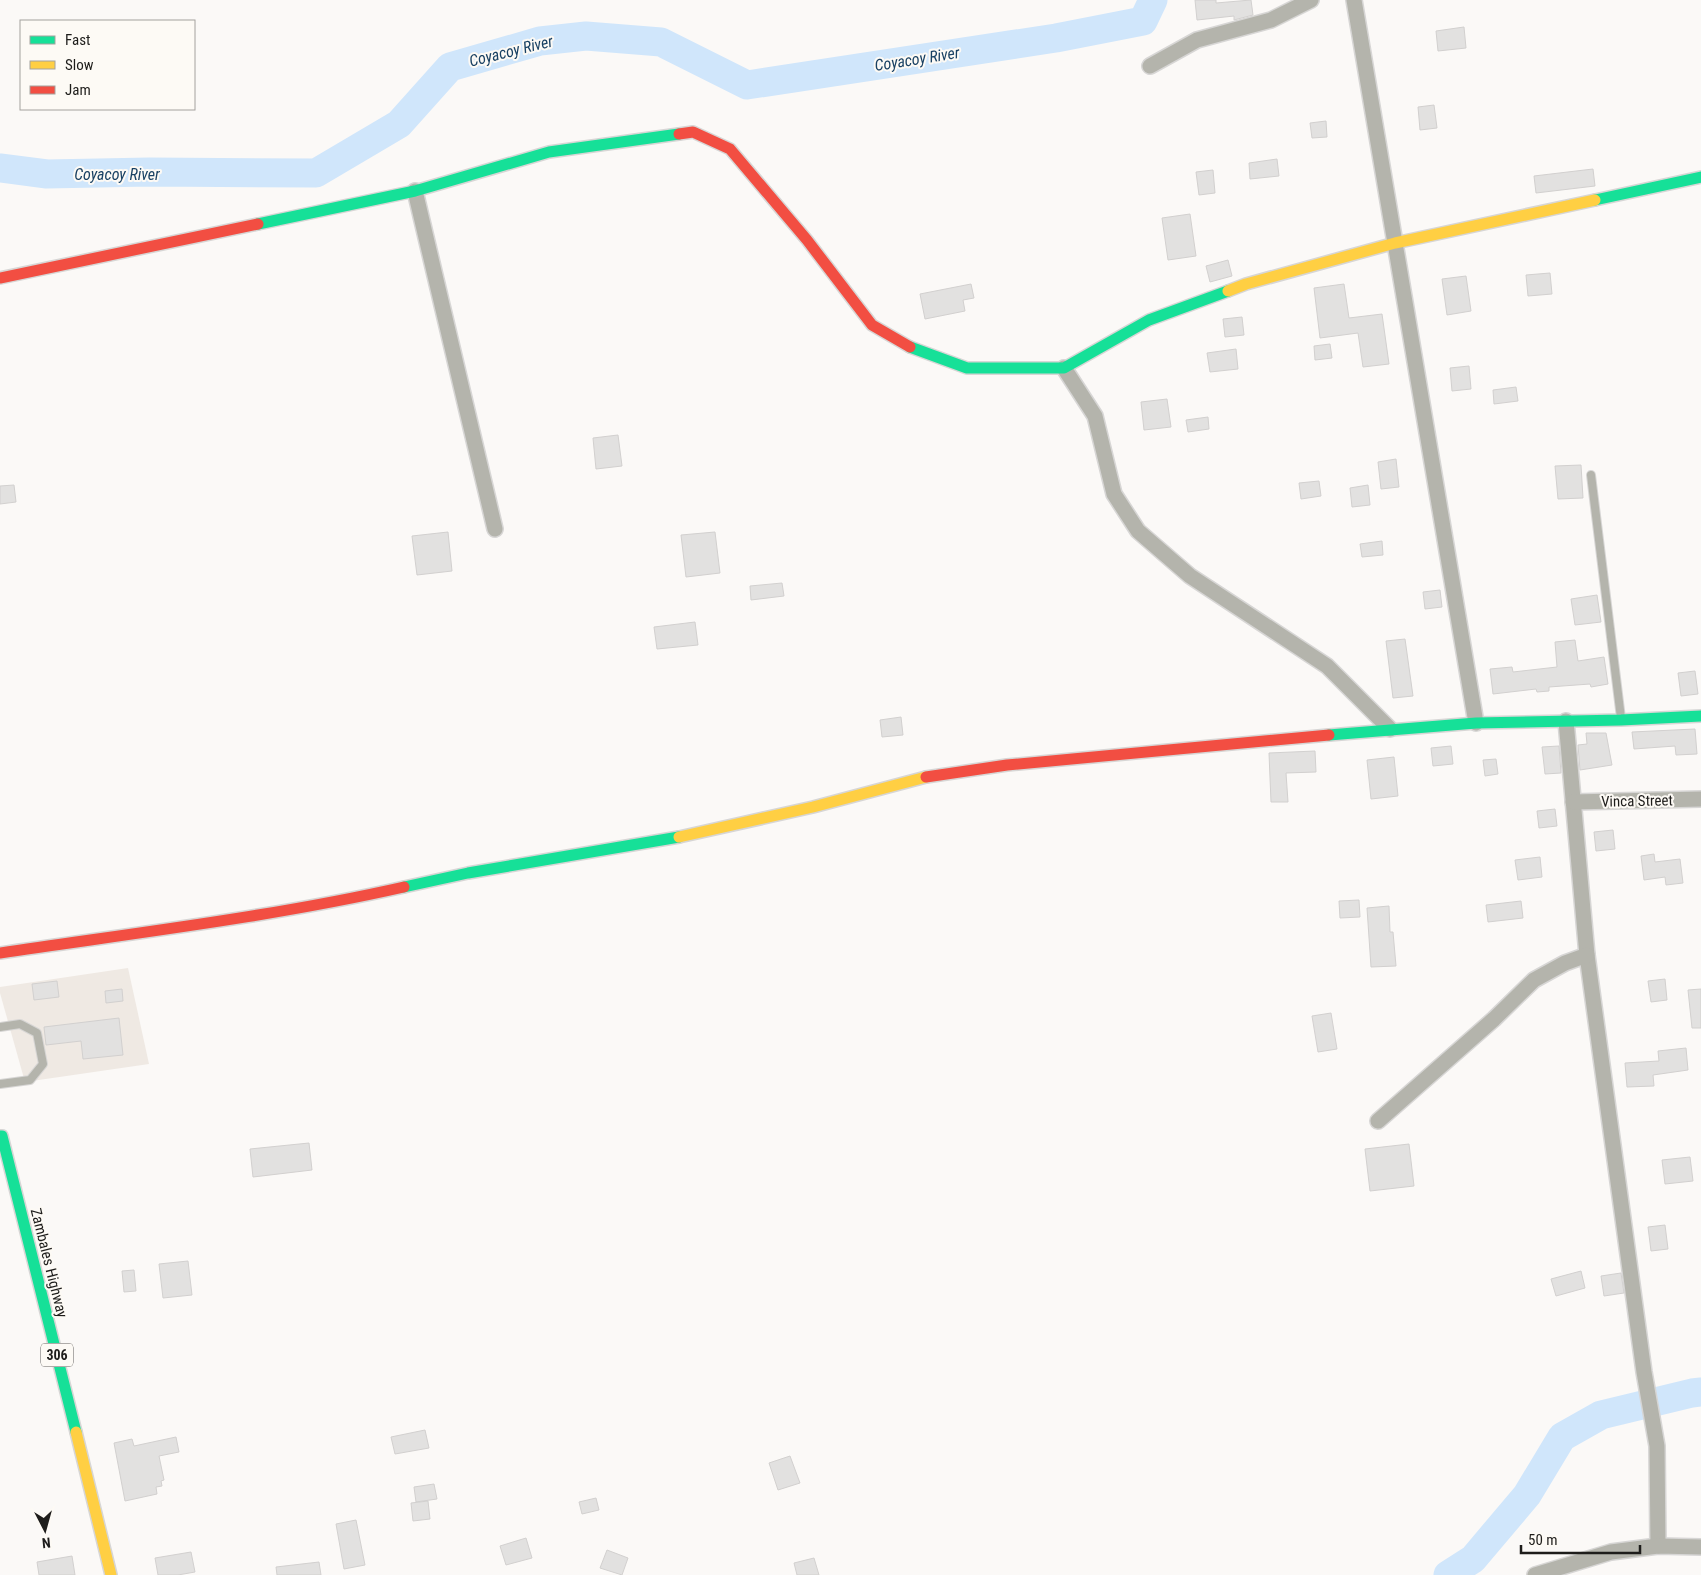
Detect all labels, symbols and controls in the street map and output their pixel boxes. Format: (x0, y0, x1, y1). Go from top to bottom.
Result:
legend (20, 20, 195, 110)
text: Fast (65, 31, 90, 49)
water label: Coyacoy River (467, 31, 556, 71)
water label: Coyacoy River (873, 43, 962, 75)
text: Slow (65, 56, 94, 74)
text: Jam (65, 81, 91, 99)
water label: Coyacoy River (74, 165, 161, 184)
street label: Vinca Street (1601, 791, 1673, 811)
street label: Zambales Highway (27, 1206, 71, 1320)
road number: 306 (41, 1344, 73, 1366)
north arrow (20, 1505, 70, 1555)
scale bar (1521, 1522, 1640, 1554)
text: 50 m (1528, 1531, 1558, 1549)
text: N (41, 1535, 51, 1551)

